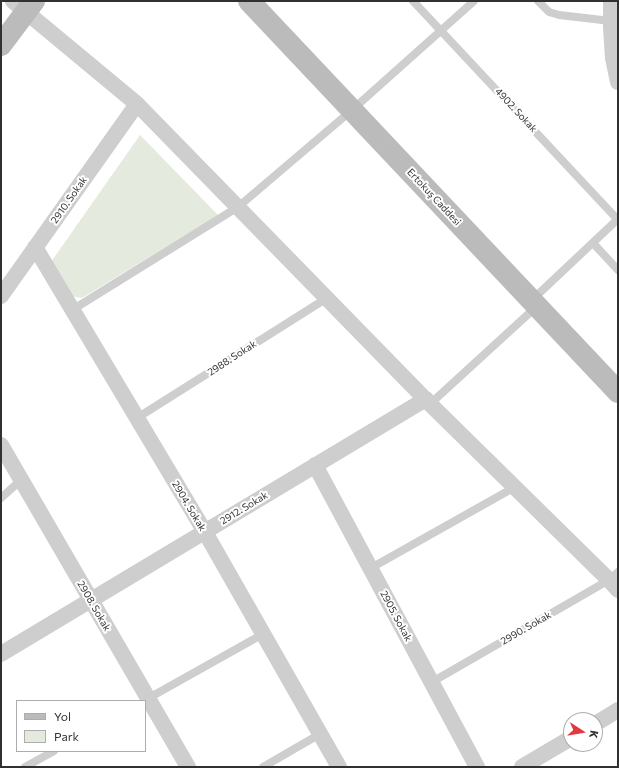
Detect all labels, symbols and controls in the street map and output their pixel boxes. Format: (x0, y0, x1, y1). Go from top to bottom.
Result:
street label: 4902. Sokak (492, 85, 540, 135)
street label: Ertokuş Caddesi (405, 166, 463, 228)
street label: 2910. Sokak (48, 174, 90, 226)
street label: 2988. Sokak (205, 338, 259, 378)
street label: 2904. Sokak (169, 479, 209, 533)
street label: 2912. Sokak (218, 489, 270, 527)
street label: 2908. Sokak (75, 579, 113, 633)
street label: 2905. Sokak (378, 589, 414, 643)
street label: 2990. Sokak (499, 609, 553, 647)
legend (16, 700, 146, 752)
text: Yol (54, 709, 71, 723)
north arrow (563, 712, 603, 752)
text: Park (54, 729, 79, 743)
text: K (587, 729, 601, 740)

